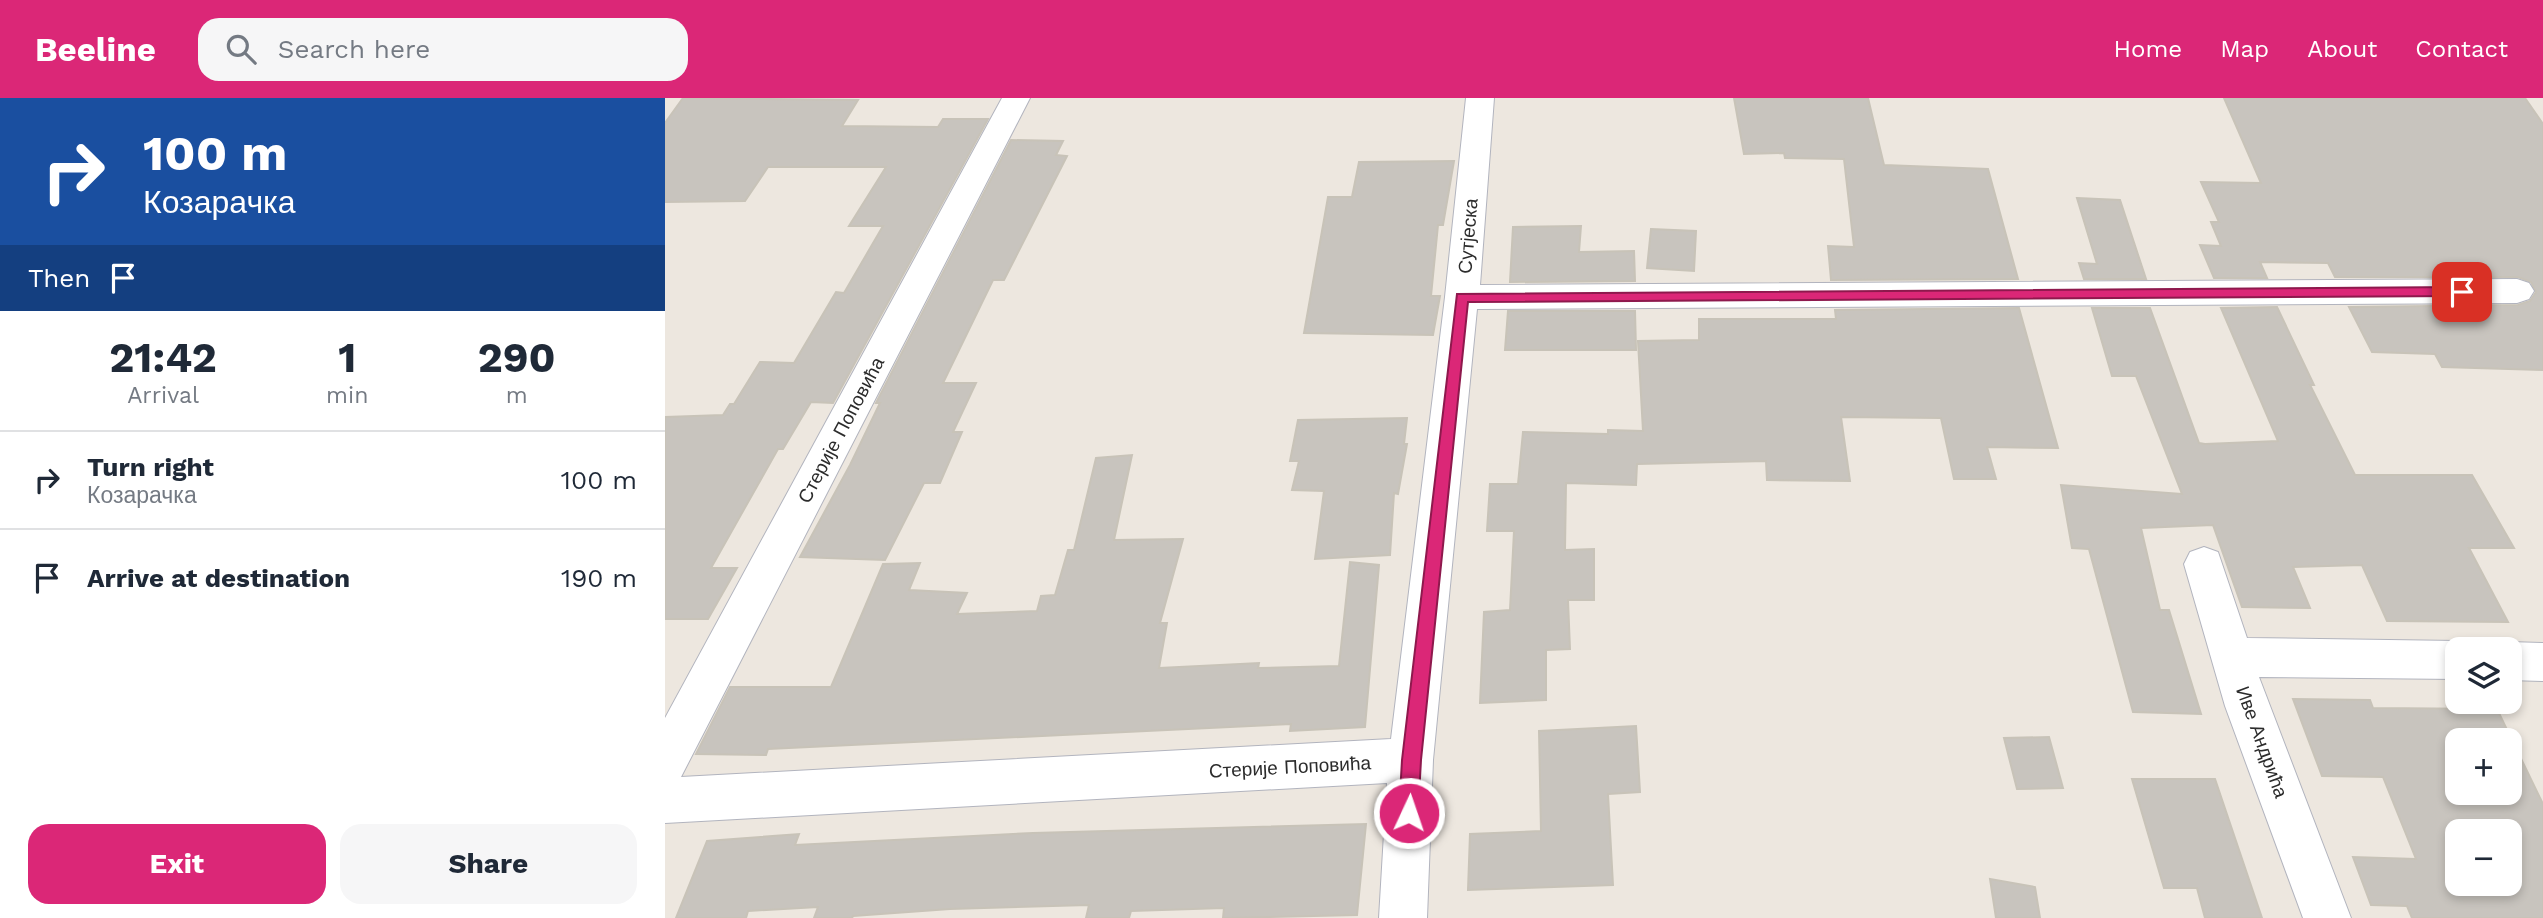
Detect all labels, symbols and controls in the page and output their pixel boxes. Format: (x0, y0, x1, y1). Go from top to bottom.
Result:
search box (198, 18, 688, 81)
text: Beeline (35, 30, 156, 69)
icon: search (222, 30, 260, 68)
text: Search here (278, 34, 430, 64)
text: Home (2114, 35, 2182, 63)
text: Map (2220, 35, 2269, 63)
text: About (2307, 35, 2377, 63)
text: Contact (2415, 35, 2508, 63)
text: 100 m (143, 124, 287, 182)
icon: right (28, 126, 119, 217)
text: Козарачка (143, 183, 296, 221)
street label: Сутјеска (1453, 197, 1483, 275)
icon: arrive (104, 259, 142, 297)
pin (2432, 262, 2492, 322)
text: Then (28, 263, 90, 293)
icon: arrive (2443, 273, 2481, 311)
text: 21:42 (109, 333, 217, 382)
text: 1 (338, 333, 356, 382)
text: 290 (478, 333, 556, 382)
street label: Стерије Поповића (793, 353, 889, 507)
text: Arrival (127, 382, 199, 409)
text: min (326, 382, 368, 409)
text: m (506, 382, 528, 409)
text: Turn right (87, 452, 214, 482)
icon: right (28, 461, 66, 499)
text: 100 m (561, 465, 637, 495)
text: Козарачка (87, 482, 197, 509)
icon: arrive (28, 559, 66, 597)
text: Arrive at destination (87, 563, 350, 593)
text: 190 m (561, 563, 637, 593)
map controls (2445, 637, 2522, 896)
button: layers (2445, 637, 2522, 714)
street label: Иве Андрића (2231, 683, 2293, 801)
button: + (2445, 728, 2522, 805)
street label: Стерије Поповића (1208, 751, 1372, 783)
position arrow (1372, 776, 1446, 850)
button: − (2445, 819, 2522, 896)
button: Exit (28, 824, 326, 904)
button: Share (340, 824, 637, 904)

